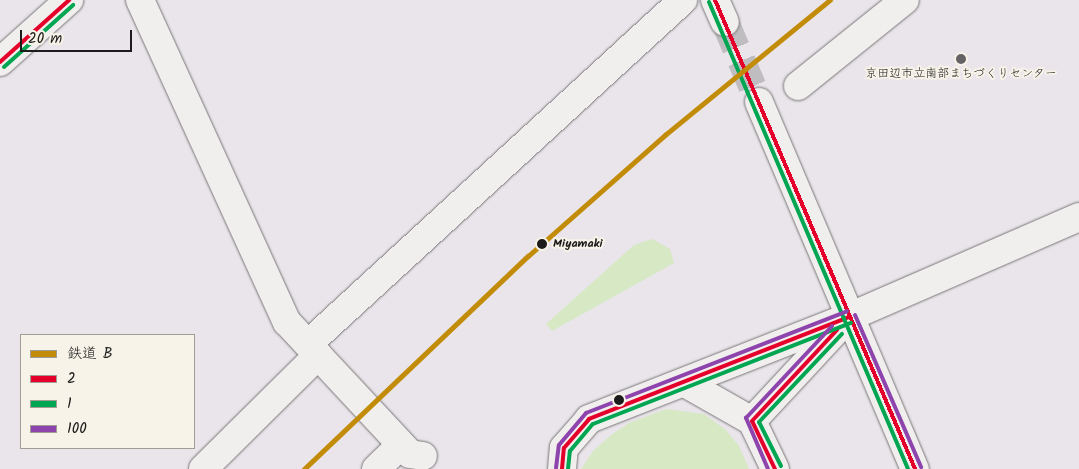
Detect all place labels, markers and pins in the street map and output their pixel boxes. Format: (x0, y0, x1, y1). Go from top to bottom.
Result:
marker: 京田辺市立南部まちづくりセンター (955, 53, 967, 65)
place label: 京田辺市立南部まちづくりセンター (865, 67, 1057, 81)
marker: Miyamaki (535, 237, 549, 251)
place label: Miyamaki (553, 237, 603, 251)
unlabelled marker (614, 395, 624, 405)

